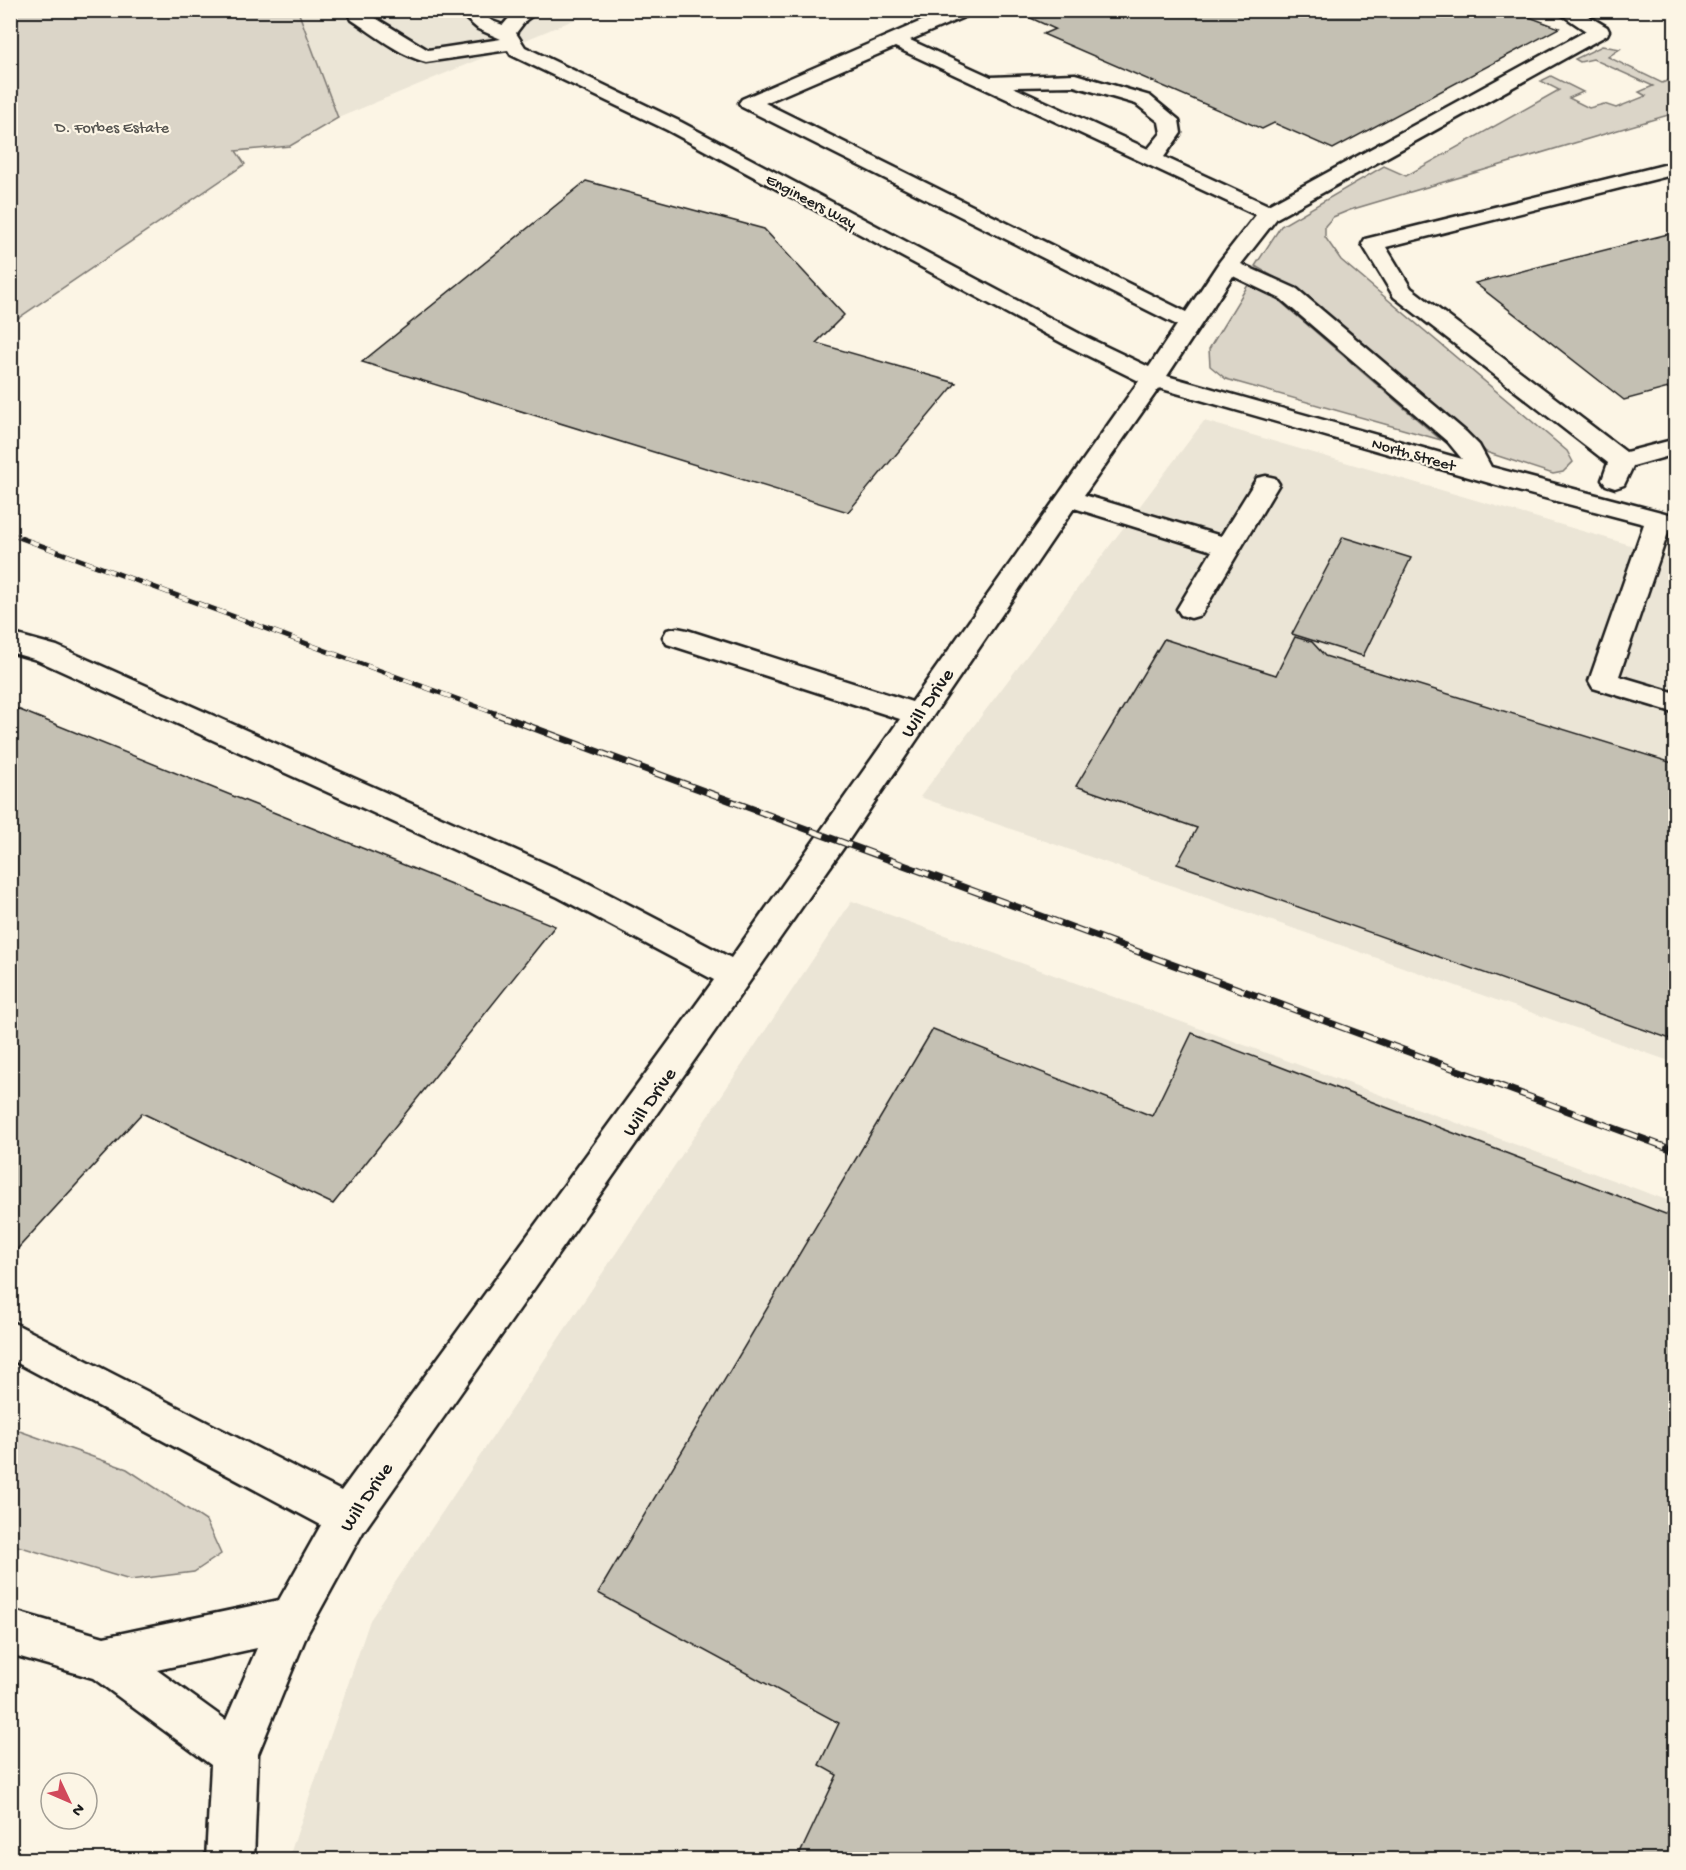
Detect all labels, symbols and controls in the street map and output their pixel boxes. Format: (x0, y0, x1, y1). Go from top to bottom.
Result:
park label: D. Forbes Estate (54, 120, 170, 139)
street label: Engineers Way (762, 171, 859, 235)
street label: North Street (1369, 435, 1458, 478)
street label: Will Drive (897, 664, 961, 743)
street label: Will Drive (619, 1064, 683, 1142)
street label: Will Drive (336, 1458, 400, 1537)
north arrow (39, 1771, 99, 1831)
text: N (66, 1799, 88, 1820)

